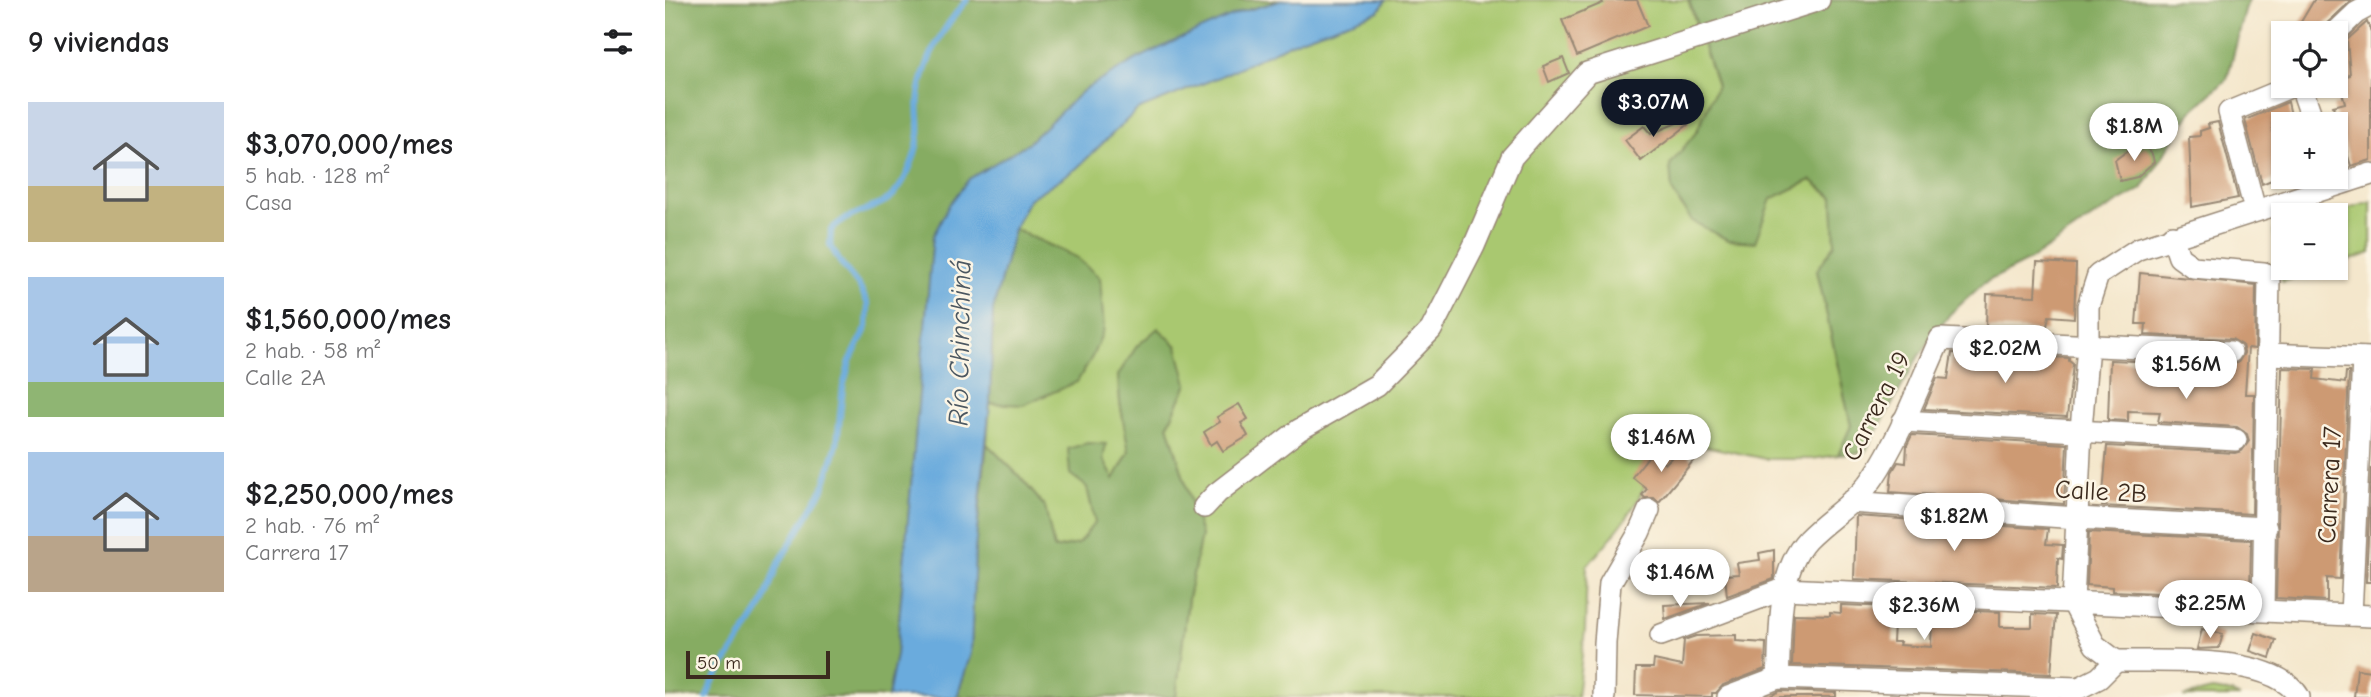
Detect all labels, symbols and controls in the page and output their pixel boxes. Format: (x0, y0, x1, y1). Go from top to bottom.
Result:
map controls (2271, 21, 2348, 280)
button: locate (2271, 21, 2348, 98)
icon: filters (599, 23, 637, 61)
text: 9 viviendas (28, 25, 169, 60)
pin: $3.07M (1596, 80, 1710, 139)
text: $3.07M (1617, 88, 1689, 115)
pin: $1.8M (2085, 104, 2183, 163)
text: $1.8M (2105, 112, 2163, 139)
button: + (2271, 112, 2348, 189)
text: $3,070,000/mes (245, 127, 453, 162)
icon: home (84, 130, 168, 214)
text: 5 hab. · 128 m² (245, 162, 389, 189)
text: Casa (245, 189, 292, 216)
button: − (2271, 203, 2348, 280)
water label: Río Chinchiná (943, 260, 977, 426)
text: $1,560,000/mes (245, 302, 451, 337)
icon: home (84, 305, 168, 389)
pin: $2.02M (1948, 326, 2062, 385)
text: $2.02M (1969, 334, 2041, 361)
text: 2 hab. · 58 m² (245, 337, 380, 364)
pin: $1.56M (2129, 342, 2243, 401)
street label: Carrera 19 (1837, 347, 1917, 466)
text: $1.56M (2151, 350, 2221, 377)
text: Calle 2A (245, 364, 326, 391)
pin: $1.46M (1604, 414, 1718, 474)
text: $1.46M (1627, 423, 1695, 450)
street label: Carrera 17 (2312, 426, 2348, 544)
street label: Calle 2B (2054, 475, 2148, 509)
text: $2,250,000/mes (245, 477, 453, 512)
icon: home (84, 480, 168, 564)
pin: $1.82M (1897, 494, 2011, 553)
text: $1.82M (1920, 502, 1988, 529)
text: 2 hab. · 76 m² (245, 512, 379, 539)
text: Carrera 17 (245, 539, 349, 566)
pin: $1.46M (1623, 550, 1737, 609)
text: $1.46M (1646, 558, 1714, 585)
pin: $2.25M (2153, 580, 2267, 640)
pin: $2.36M (1867, 582, 1981, 642)
text: $2.25M (2174, 589, 2246, 616)
text: $2.36M (1888, 591, 1960, 618)
scale bar (686, 648, 829, 680)
text: 50 m (697, 652, 741, 674)

